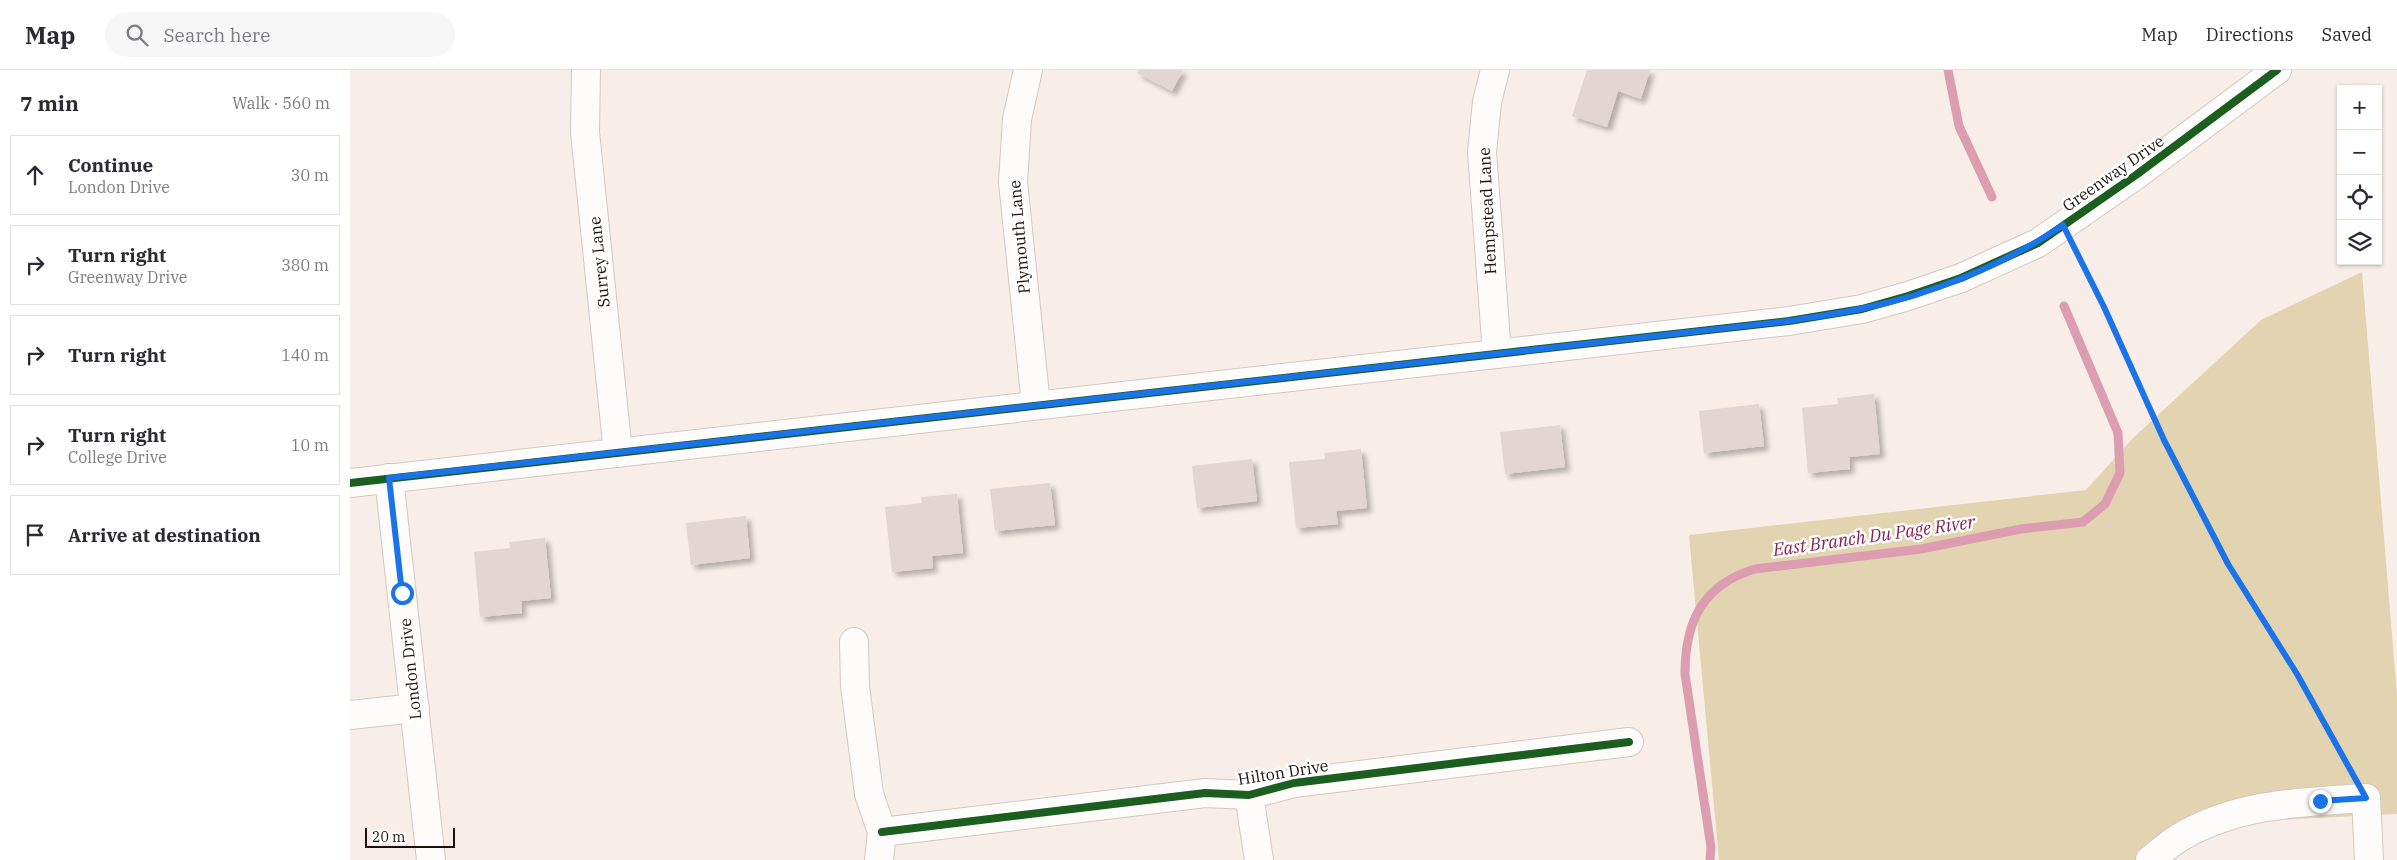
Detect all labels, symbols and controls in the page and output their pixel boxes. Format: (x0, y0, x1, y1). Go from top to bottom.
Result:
search box (105, 12, 455, 57)
text: Map (25, 19, 75, 51)
icon: search (123, 21, 151, 49)
text: Search here (163, 23, 270, 47)
text: Map (2141, 23, 2178, 46)
text: Directions (2206, 23, 2294, 46)
text: Saved (2322, 23, 2372, 46)
map controls (2337, 85, 2382, 265)
button: + (2337, 85, 2382, 130)
text: 7 min (20, 89, 79, 117)
text: Walk · 560 m (232, 93, 330, 113)
button: − (2337, 130, 2382, 175)
street label: Greenway Drive (2058, 131, 2168, 215)
street label: Hempstead Lane (1474, 147, 1500, 275)
text: Continue (68, 153, 153, 177)
icon: ahead (21, 161, 49, 189)
text: 30 m (291, 165, 329, 185)
button: locate (2337, 175, 2382, 220)
text: London Drive (68, 177, 170, 197)
street label: Plymouth Lane (1004, 179, 1034, 295)
street label: Surrey Lane (584, 216, 614, 308)
button: layers (2337, 220, 2382, 265)
text: Turn right (68, 243, 166, 267)
icon: right (21, 251, 49, 279)
text: 380 m (281, 255, 329, 275)
text: Greenway Drive (68, 267, 187, 287)
icon: right (21, 341, 49, 369)
text: Turn right (68, 343, 166, 367)
text: 140 m (281, 345, 329, 365)
text: Turn right (68, 423, 166, 447)
icon: right (21, 431, 49, 459)
text: 10 m (291, 435, 329, 455)
text: College Drive (68, 447, 167, 467)
water label: East Branch Du Page River (1770, 510, 1977, 561)
icon: arrive (21, 521, 49, 549)
text: Arrive at destination (68, 523, 261, 547)
route start (391, 582, 414, 605)
street label: London Drive (395, 617, 425, 721)
street label: Hilton Drive (1236, 755, 1330, 789)
route end (2309, 790, 2332, 813)
scale bar (365, 825, 455, 848)
text: 20 m (372, 828, 405, 846)

